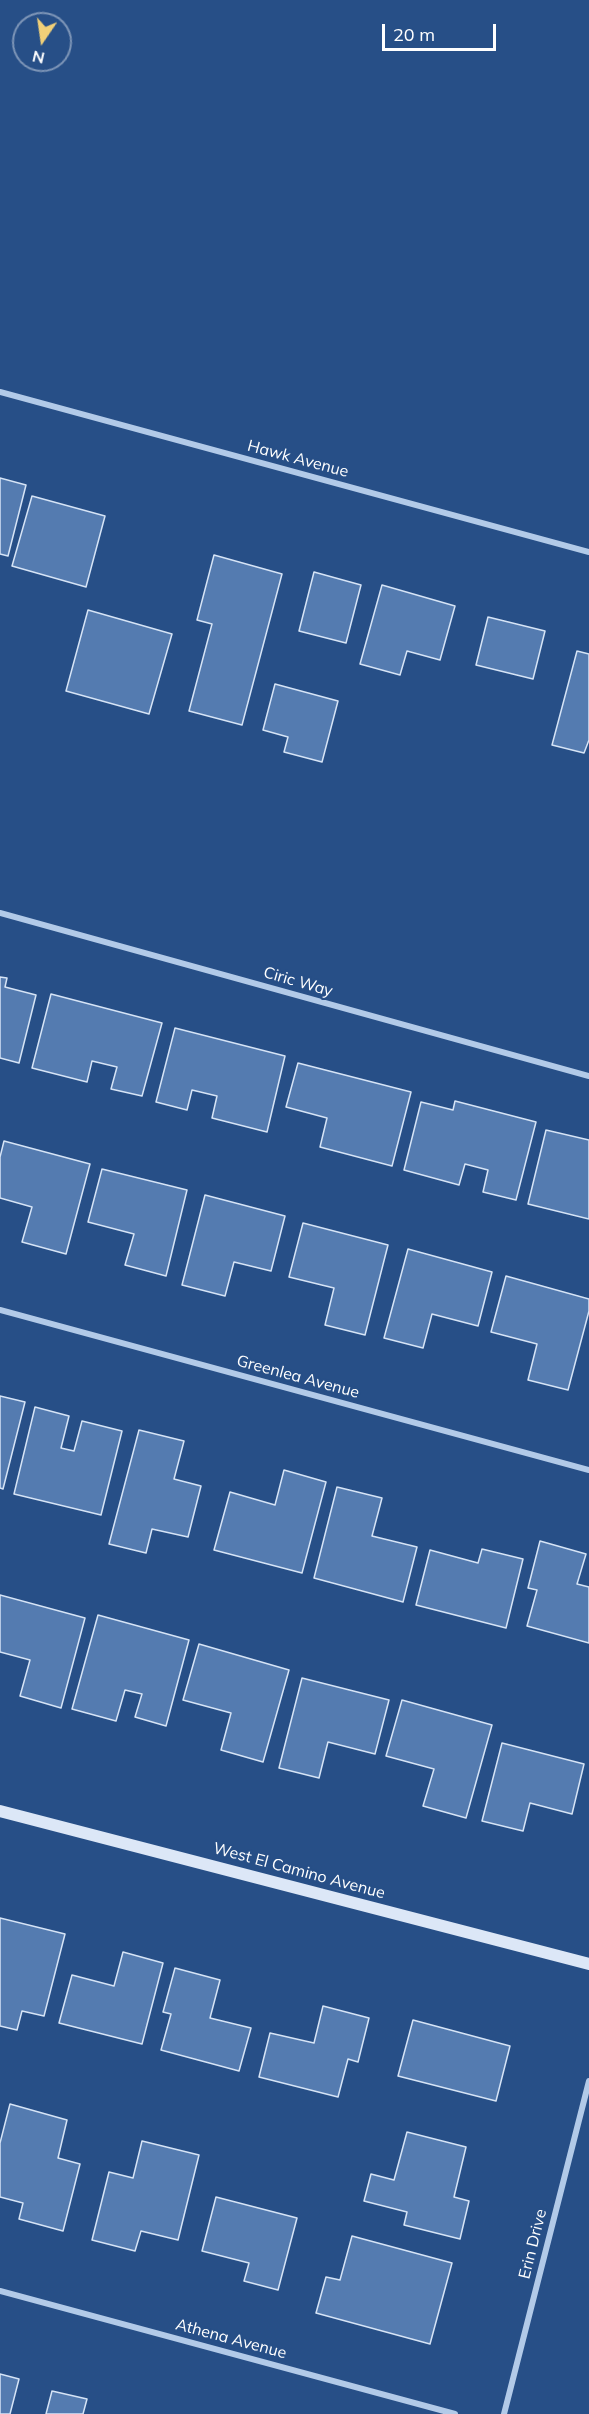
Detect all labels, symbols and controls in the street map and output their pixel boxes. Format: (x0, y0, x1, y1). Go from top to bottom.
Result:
north arrow (12, 12, 72, 72)
scale bar (385, 12, 499, 50)
text: 20 m (393, 23, 435, 46)
text: N (30, 46, 47, 69)
street label: Hawk Avenue (245, 436, 351, 482)
street label: Ciric Way (261, 963, 335, 1001)
street label: Greenlea Avenue (235, 1351, 361, 1403)
street label: West El Camino Avenue (211, 1839, 387, 1903)
street label: Erin Drive (515, 2207, 551, 2281)
street label: Athena Avenue (173, 2315, 289, 2363)

